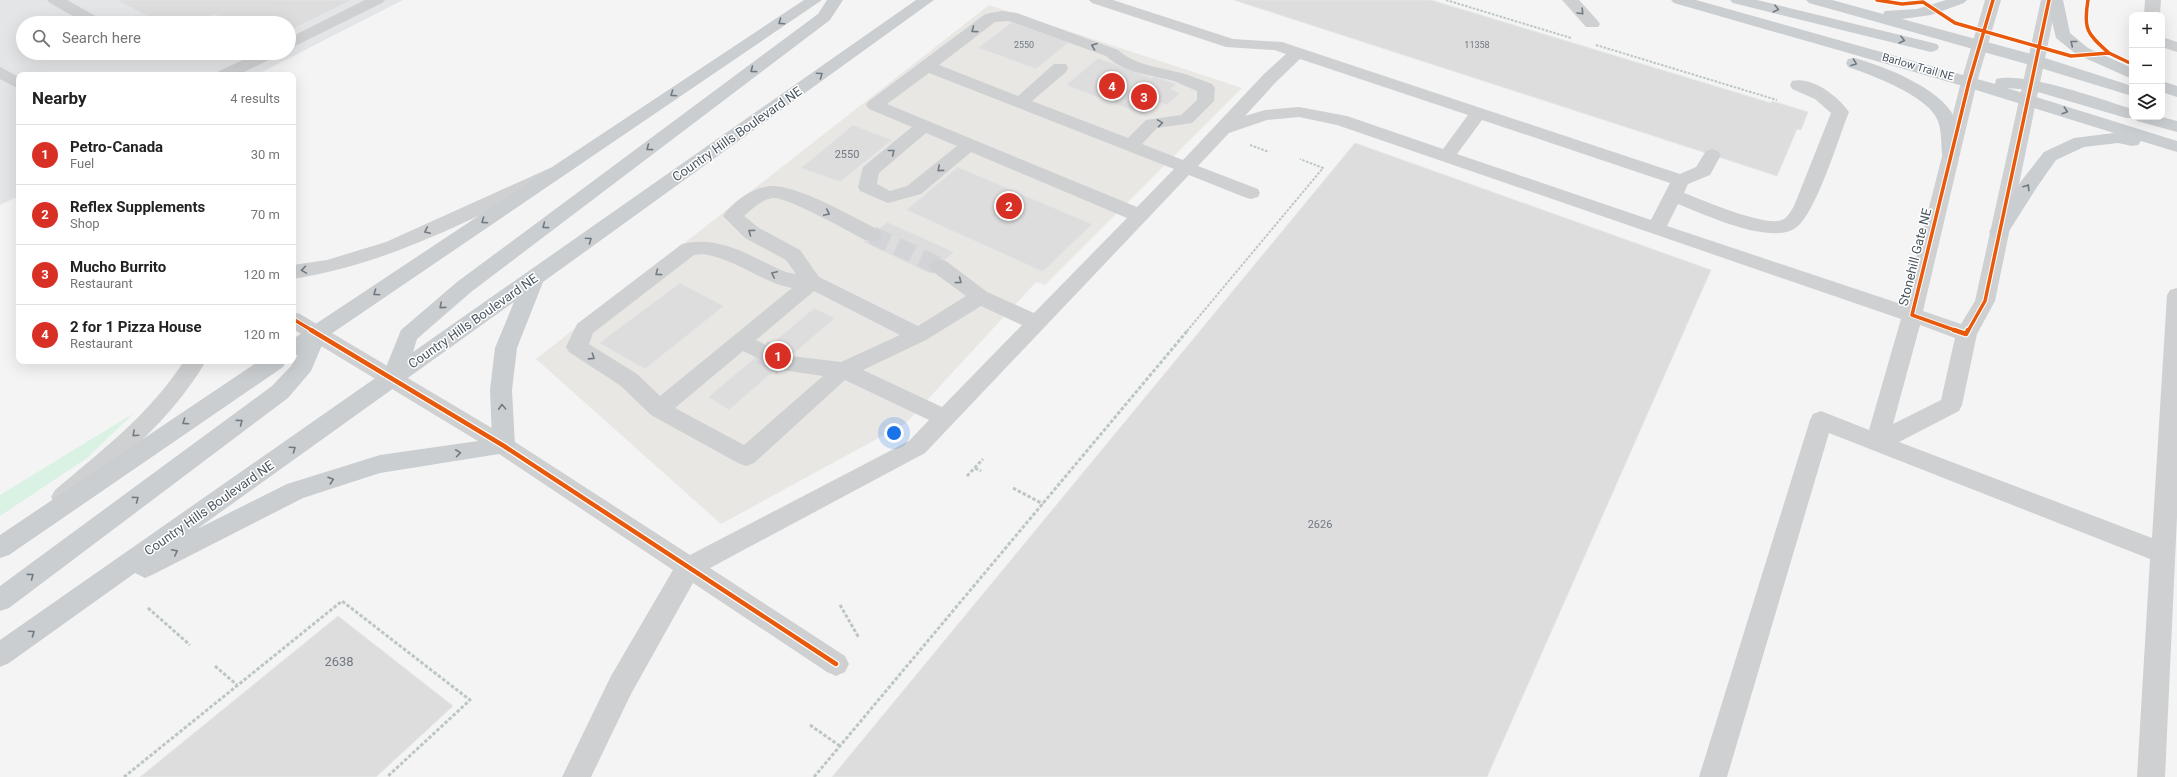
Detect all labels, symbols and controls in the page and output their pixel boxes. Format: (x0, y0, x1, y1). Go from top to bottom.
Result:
one-way arrow (1773, 5, 1779, 13)
one-way arrow (1576, 7, 1584, 15)
map controls (2129, 12, 2165, 120)
button: + (2129, 12, 2165, 48)
search box (16, 16, 296, 60)
one-way arrow (778, 17, 785, 25)
one-way arrow (971, 26, 978, 33)
icon: search (30, 27, 52, 49)
text: Search here (62, 29, 141, 47)
one-way arrow (1898, 35, 1905, 44)
house number: 2550 (1014, 40, 1034, 50)
house number: 11358 (1464, 40, 1490, 50)
one-way arrow (2070, 41, 2077, 48)
one-way arrow (1091, 43, 1098, 51)
button: − (2129, 48, 2165, 84)
street label: Barlow Trail NE (1881, 51, 1955, 83)
one-way arrow (1851, 58, 1858, 66)
one-way arrow (750, 65, 757, 72)
pin: 4 (1099, 71, 1125, 101)
one-way arrow (816, 72, 823, 80)
pin: 3 (1131, 82, 1157, 112)
street label: Country Hills Boulevard NE (669, 84, 805, 184)
button: layers (2129, 84, 2165, 120)
text: Nearby (32, 88, 87, 108)
one-way arrow (670, 89, 677, 97)
text: 4 results (230, 91, 280, 106)
one-way arrow (2061, 106, 2068, 115)
one-way arrow (1157, 119, 1163, 128)
text: Petro-Canada (70, 138, 163, 156)
one-way arrow (646, 143, 653, 151)
text: 1 (41, 147, 49, 162)
text: 30 m (251, 147, 280, 162)
house number: 2550 (835, 148, 859, 161)
one-way arrow (888, 150, 895, 157)
text: Fuel (70, 156, 94, 171)
one-way arrow (937, 165, 944, 172)
one-way arrow (2023, 184, 2030, 191)
pin: 2 (996, 191, 1022, 221)
text: Reflex Supplements (70, 198, 205, 216)
text: 2 (41, 207, 49, 222)
text: 70 m (251, 207, 280, 222)
street label: Stonehill Gate NE (1896, 207, 1934, 307)
one-way arrow (822, 208, 830, 216)
text: Shop (70, 216, 100, 231)
one-way arrow (481, 216, 488, 224)
one-way arrow (542, 221, 549, 229)
one-way arrow (424, 226, 432, 234)
one-way arrow (749, 230, 756, 237)
one-way arrow (584, 238, 591, 245)
text: Mucho Burrito (70, 258, 166, 276)
one-way arrow (301, 265, 307, 274)
text: 3 (41, 267, 49, 282)
text: 120 m (243, 267, 280, 282)
one-way arrow (656, 268, 663, 275)
street label: Country Hills Boulevard NE (405, 271, 541, 371)
one-way arrow (771, 271, 779, 279)
text: Restaurant (70, 276, 133, 291)
one-way arrow (955, 277, 962, 284)
one-way arrow (373, 288, 380, 296)
one-way arrow (440, 301, 447, 308)
text: 2 for 1 Pizza House (70, 318, 202, 336)
text: 4 (41, 327, 49, 342)
text: 120 m (243, 327, 280, 342)
text: Restaurant (70, 336, 133, 351)
pin: 1 (765, 341, 791, 371)
one-way arrow (588, 352, 595, 359)
one-way arrow (497, 404, 506, 410)
one-way arrow (182, 417, 189, 425)
one-way arrow (236, 419, 243, 426)
your location (884, 423, 904, 443)
one-way arrow (132, 429, 139, 436)
one-way arrow (288, 447, 295, 454)
one-way arrow (455, 449, 461, 458)
street label: Country Hills Boulevard NE (141, 458, 277, 558)
one-way arrow (327, 476, 334, 484)
one-way arrow (131, 497, 138, 504)
house number: 2626 (1308, 518, 1332, 531)
one-way arrow (171, 549, 178, 556)
one-way arrow (27, 574, 34, 581)
one-way arrow (28, 630, 35, 638)
house number: 2638 (324, 654, 354, 669)

